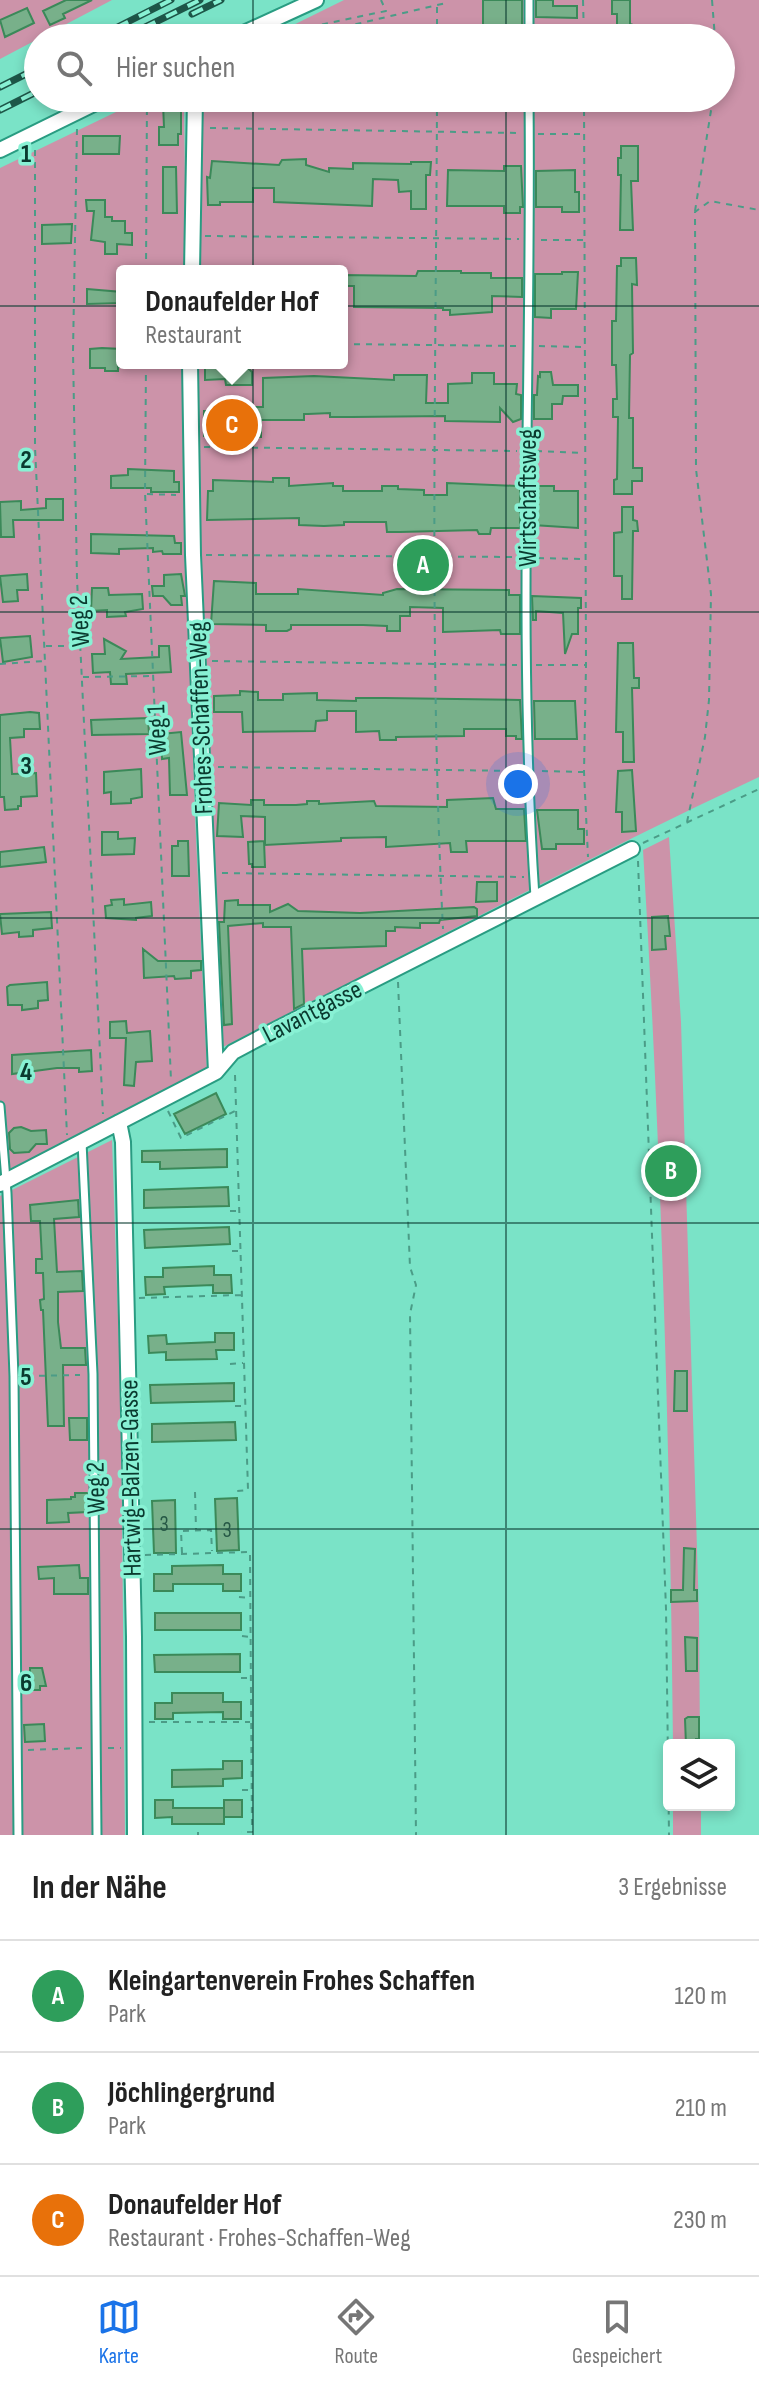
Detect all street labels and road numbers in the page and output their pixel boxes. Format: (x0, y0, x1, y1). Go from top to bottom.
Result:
street label: Wirtschaftsweg (513, 429, 544, 567)
street label: Weg 2 (64, 594, 97, 648)
street label: Frohes-Schaffen-Weg (183, 621, 220, 815)
street label: Weg 1 (141, 704, 174, 756)
street label: Lavantgasse (258, 974, 368, 1050)
street label: Hartwig-Balzen-Gasse (114, 1379, 149, 1577)
street label: Weg 2 (81, 1462, 112, 1514)

